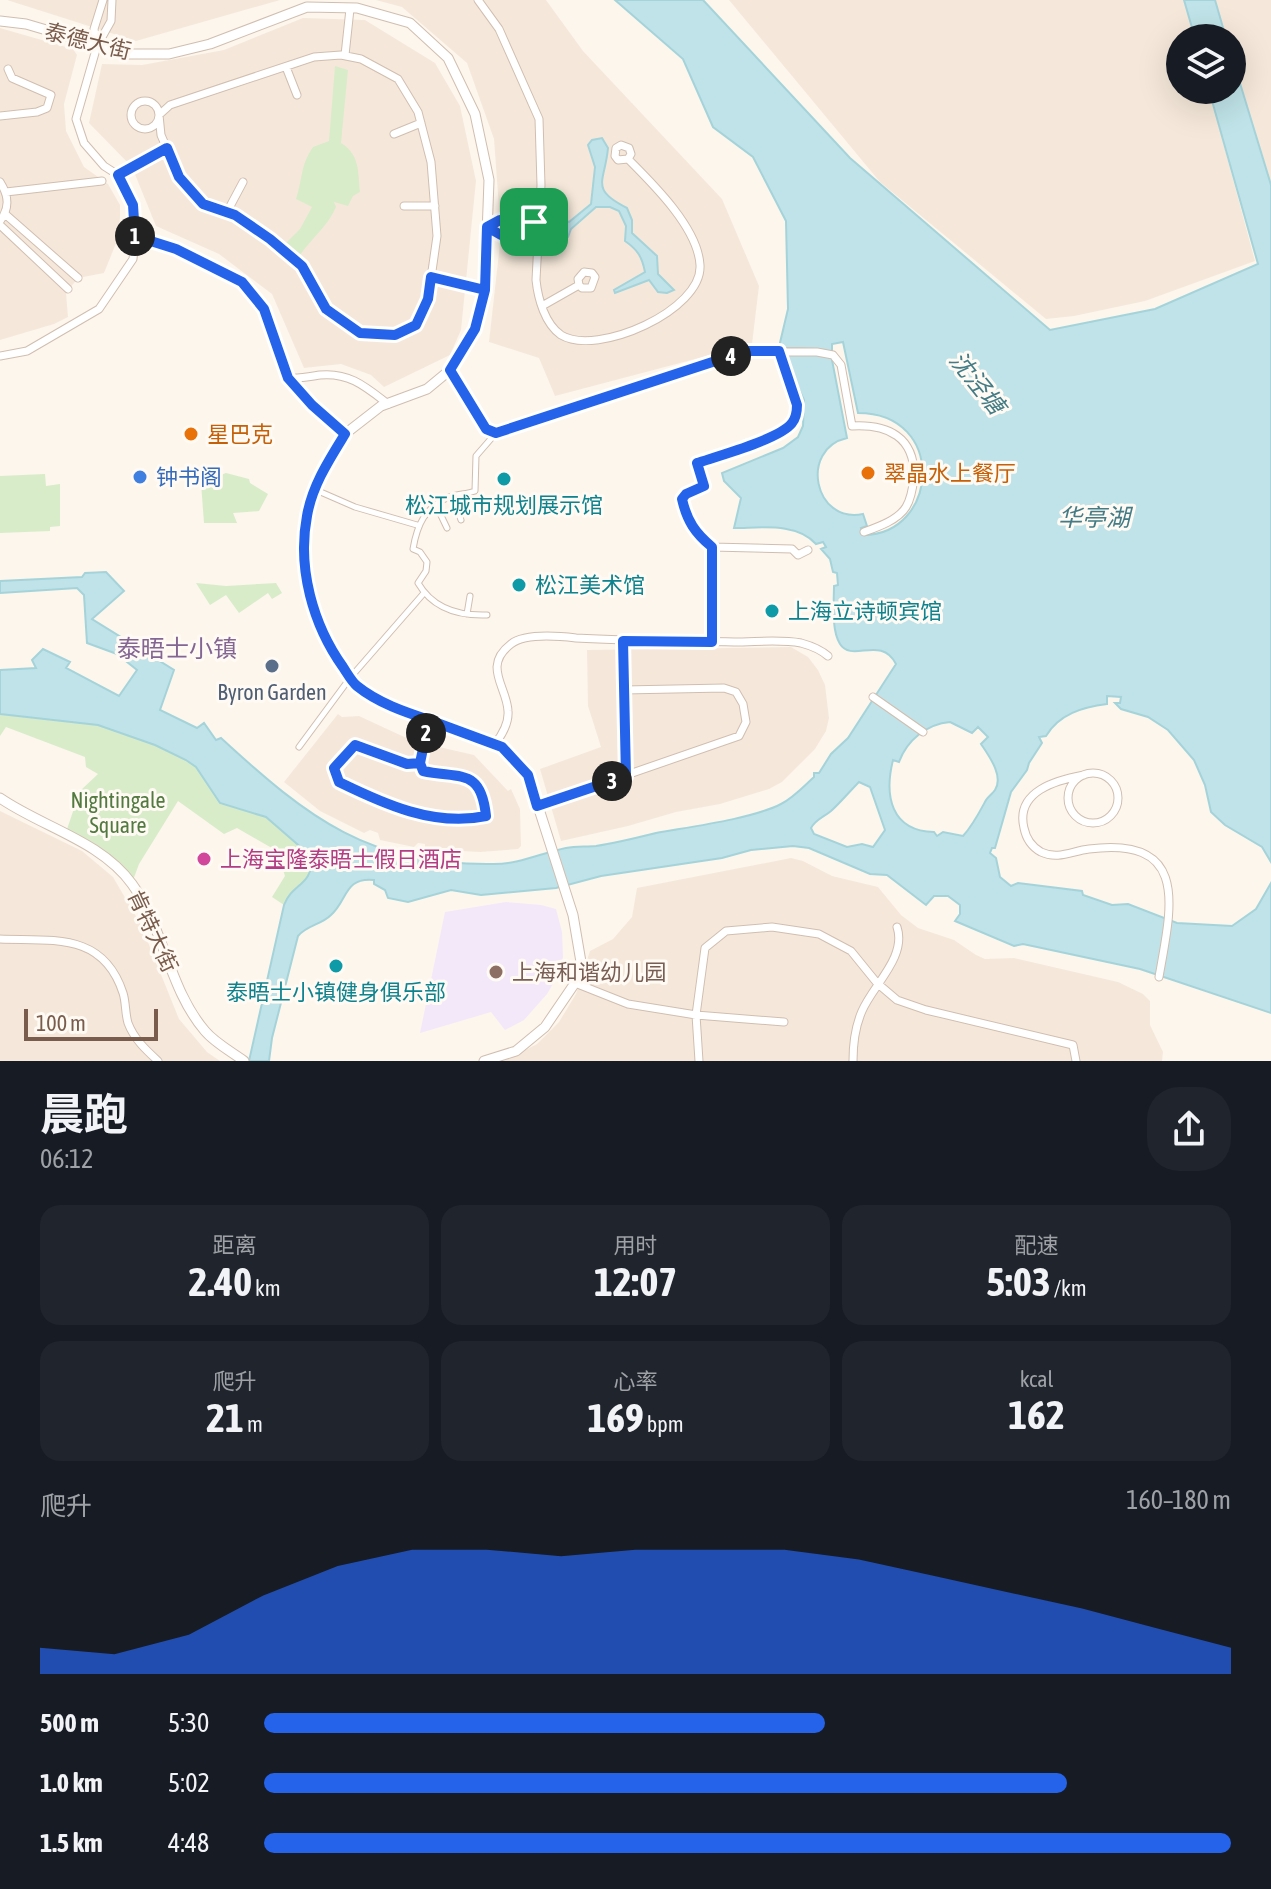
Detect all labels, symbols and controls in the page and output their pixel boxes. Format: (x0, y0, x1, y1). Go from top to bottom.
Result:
street label: 泰德大街 (42, 18, 134, 64)
map controls (1166, 24, 1246, 104)
button: layers (1166, 24, 1246, 104)
pin (500, 188, 568, 256)
icon: arrive (512, 200, 556, 244)
pin: 1 (115, 216, 155, 256)
text: 1 (130, 223, 140, 249)
pin: 4 (711, 336, 751, 376)
text: 4 (726, 343, 736, 369)
water label: 沈泾塘 (944, 346, 1013, 422)
place label: 星巴克 (207, 421, 273, 447)
marker: 星巴克 (182, 425, 200, 443)
place label: 翠晶水上餐厅 (884, 460, 1016, 486)
place label: 钟书阁 (156, 464, 222, 490)
marker: 翠晶水上餐厅 (859, 464, 877, 482)
marker: 钟书阁 (131, 468, 149, 486)
marker: 松江城市规划展示馆 (495, 470, 513, 488)
place label: 松江城市规划展示馆 (405, 492, 603, 518)
water label: 华亭湖 (1058, 504, 1134, 531)
place label: 松江美术馆 (535, 572, 645, 598)
marker: 松江美术馆 (510, 576, 528, 594)
place label: 上海立诗顿宾馆 (788, 598, 942, 624)
marker: 上海立诗顿宾馆 (763, 602, 781, 620)
district label: 泰晤士小镇 (117, 635, 237, 662)
marker: Byron Garden (263, 657, 281, 675)
place label: Byron Garden (217, 679, 327, 705)
pin: 2 (406, 713, 446, 753)
text: 2 (421, 720, 431, 746)
pin: 3 (592, 761, 632, 801)
text: 3 (607, 768, 617, 794)
park label: Nightingale Square (70, 787, 166, 838)
place label: 上海宝隆泰晤士假日酒店 (220, 846, 462, 872)
marker: 上海宝隆泰晤士假日酒店 (195, 850, 213, 868)
street label: 肯特大街 (123, 886, 183, 976)
marker: 泰晤士小镇健身俱乐部 (327, 957, 345, 975)
place label: 上海和谐幼儿园 (512, 959, 666, 985)
marker: 上海和谐幼儿园 (487, 963, 505, 981)
place label: 泰晤士小镇健身俱乐部 (226, 979, 446, 1005)
scale bar (24, 1005, 158, 1041)
text: 100 m (36, 1010, 86, 1036)
button: share (1147, 1087, 1231, 1171)
text: 晨跑 (40, 1089, 128, 1139)
text: 06:12 (40, 1144, 94, 1174)
text: 距离 (212, 1232, 257, 1258)
text: 用时 (613, 1232, 658, 1258)
text: 配速 (1014, 1232, 1059, 1258)
text: 2.40 (188, 1259, 252, 1304)
text: 12:07 (594, 1259, 677, 1304)
text: 5:03 (986, 1259, 1051, 1304)
text: km (252, 1275, 281, 1301)
text: /km (1051, 1275, 1087, 1301)
text: kcal (1020, 1366, 1053, 1392)
text: 爬升 (212, 1368, 257, 1394)
text: 心率 (613, 1368, 658, 1394)
text: 162 (1008, 1392, 1065, 1437)
text: 21 (206, 1395, 244, 1440)
text: 169 (587, 1395, 644, 1440)
text: m (244, 1411, 263, 1437)
text: bpm (644, 1411, 684, 1437)
text: 160–180 m (1126, 1485, 1231, 1515)
text: 爬升 (40, 1491, 92, 1521)
text: 500 m (40, 1708, 99, 1738)
text: 5:30 (168, 1708, 209, 1738)
text: 1.0 km (40, 1768, 103, 1798)
text: 5:02 (168, 1768, 210, 1798)
text: 1.5 km (40, 1828, 103, 1858)
text: 4:48 (168, 1828, 209, 1858)

